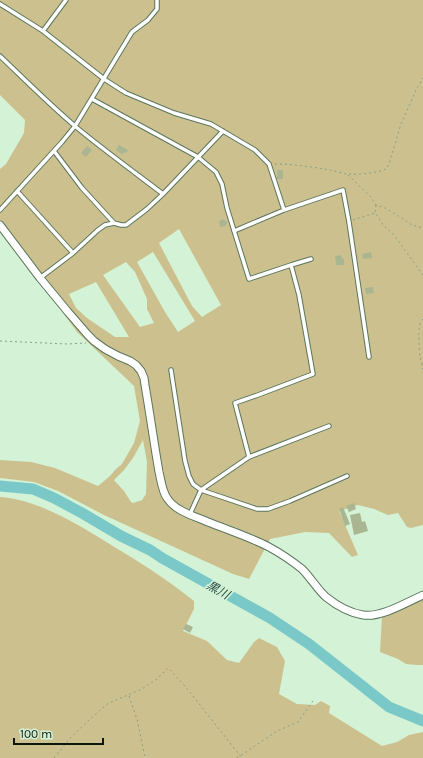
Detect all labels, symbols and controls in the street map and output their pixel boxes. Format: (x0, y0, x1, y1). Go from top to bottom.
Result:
water label: 黒川 (204, 578, 234, 603)
scale bar (14, 720, 103, 746)
text: 100 m (20, 727, 52, 741)

